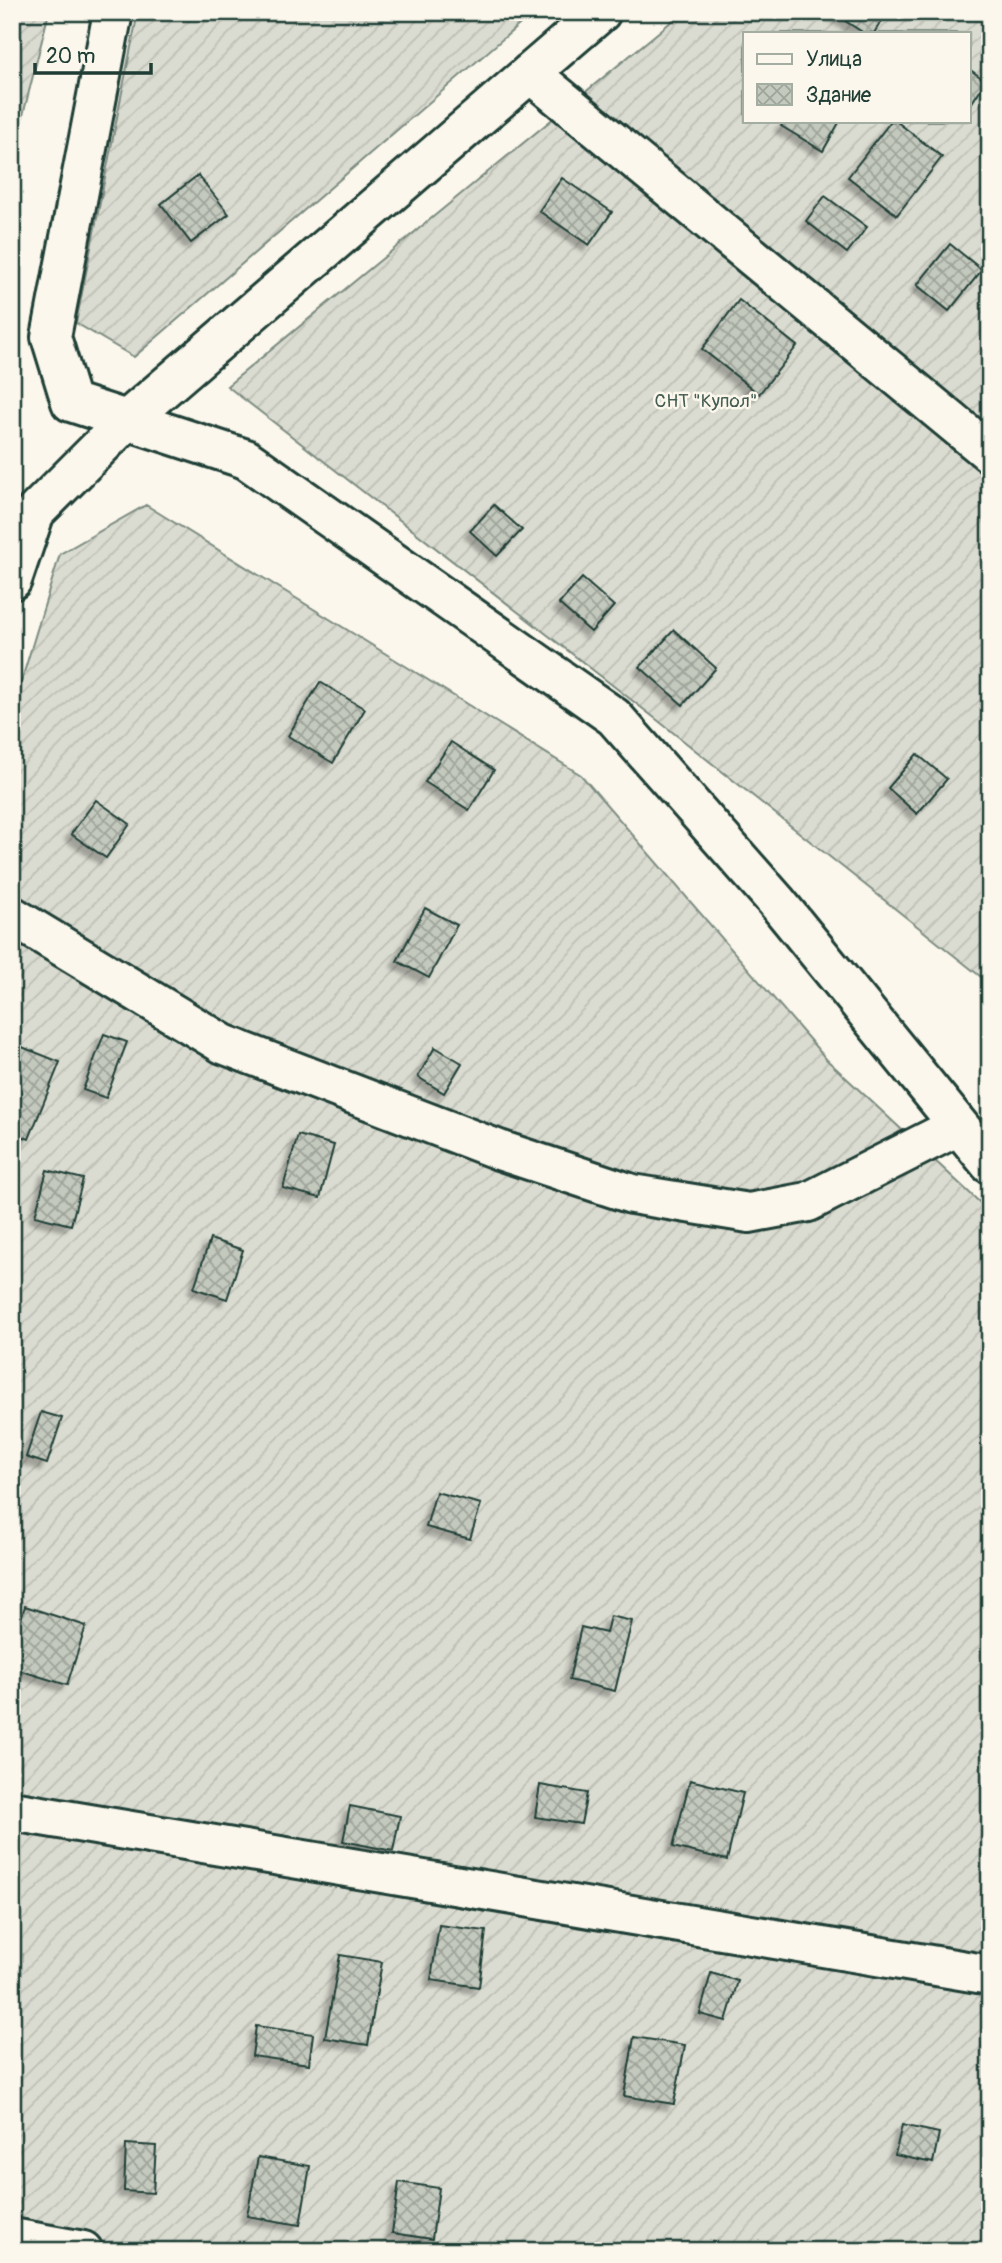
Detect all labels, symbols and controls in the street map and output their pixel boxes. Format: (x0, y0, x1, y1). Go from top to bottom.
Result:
scale bar (35, 32, 150, 76)
legend (743, 32, 970, 122)
text: 20 m (46, 43, 95, 70)
text: Улица (806, 46, 862, 73)
text: Здание (806, 82, 872, 109)
park label: СНТ "Купол" (655, 389, 757, 413)

